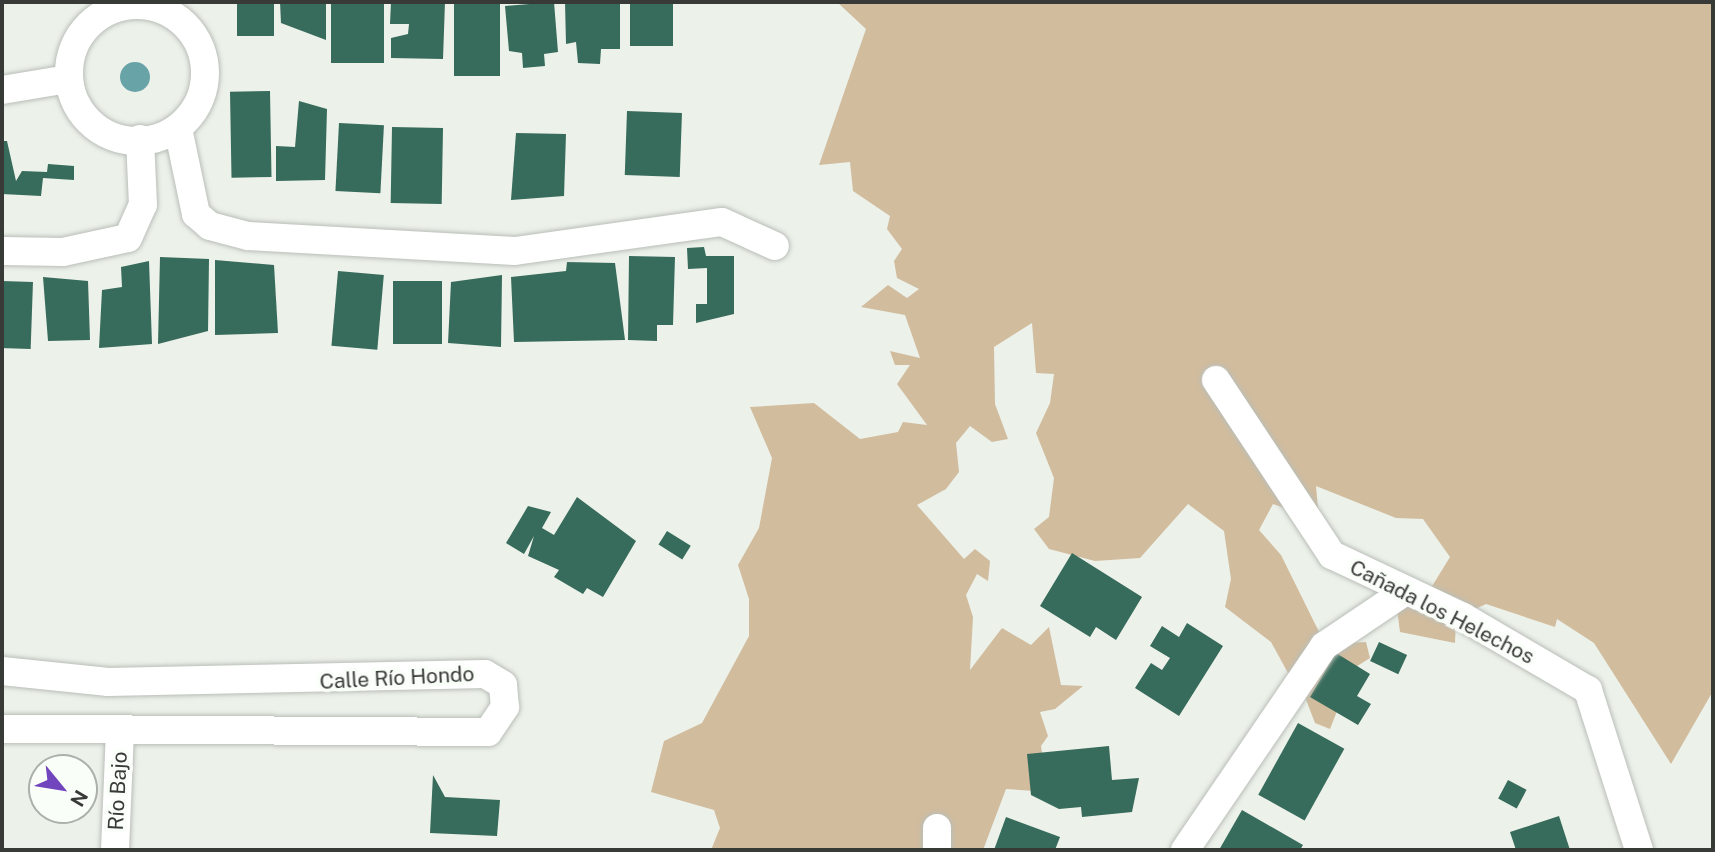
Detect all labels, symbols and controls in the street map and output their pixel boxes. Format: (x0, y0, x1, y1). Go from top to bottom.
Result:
street label: Cañada los Helechos (1346, 555, 1538, 669)
street label: Calle Río Hondo (319, 661, 475, 695)
street label: Río Bajo (103, 751, 133, 831)
north arrow (28, 754, 98, 824)
text: N (66, 787, 93, 810)

